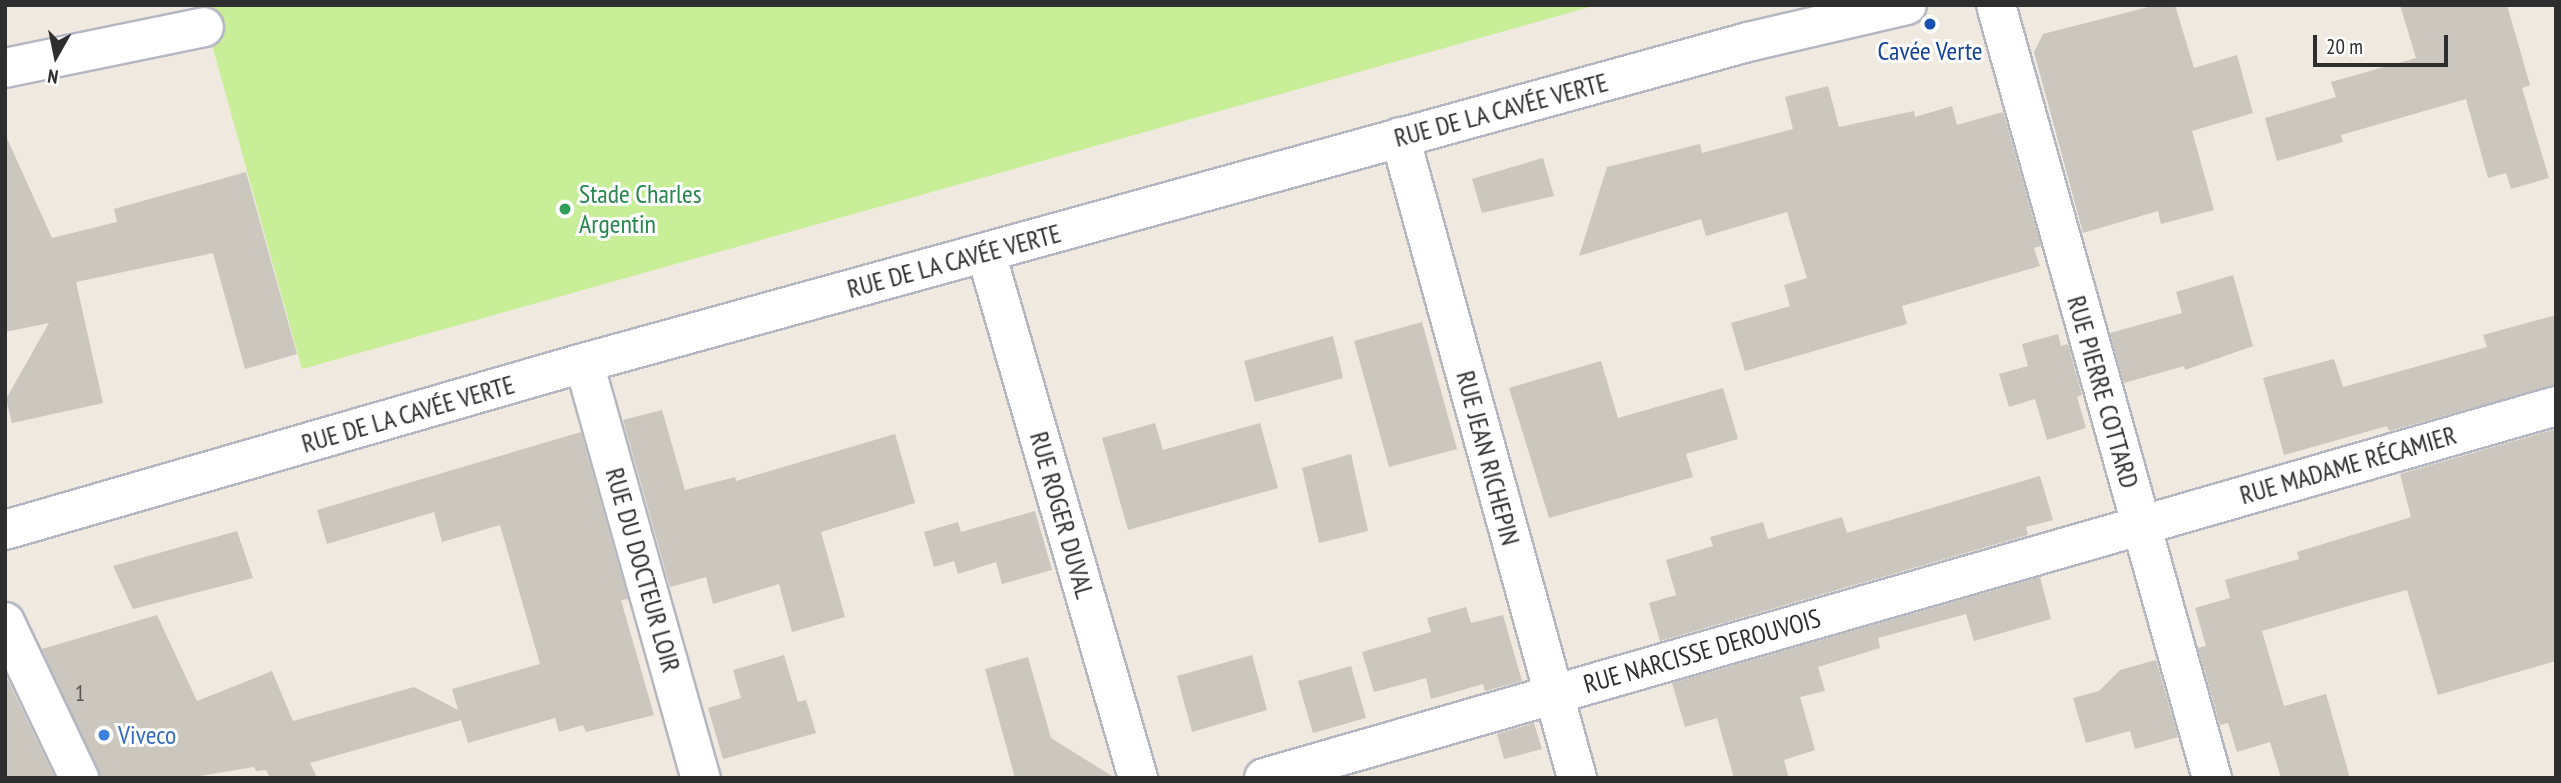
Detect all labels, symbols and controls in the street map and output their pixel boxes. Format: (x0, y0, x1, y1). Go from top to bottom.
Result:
marker: Cavée Verte (1922, 16, 1938, 32)
north arrow (21, 21, 91, 91)
scale bar (2316, 21, 2451, 65)
text: 20 m (2326, 33, 2363, 60)
place label: Cavée Verte (1877, 35, 1983, 67)
text: N (46, 64, 60, 89)
street label: RUE DE LA CAVÉE VERTE (1390, 66, 1612, 154)
place label: Stade Charles Argentin (579, 178, 702, 240)
marker: Stade Charles Argentin (557, 201, 573, 217)
street label: RUE DE LA CAVÉE VERTE (843, 217, 1065, 305)
street label: RUE PIERRE COTTARD (2061, 292, 2145, 492)
street label: RUE JEAN RICHEPIN (1450, 367, 1526, 549)
street label: RUE DE LA CAVÉE VERTE (297, 368, 519, 460)
street label: RUE MADAME RÉCAMIER (2236, 419, 2460, 511)
street label: RUE ROGER DUVAL (1023, 428, 1101, 602)
street label: RUE DU DOCTEUR LOIR (599, 464, 687, 676)
street label: RUE NARCISSE DEROUVOIS (1580, 602, 1824, 700)
house number: 1 (75, 679, 85, 707)
place label: Viveco (118, 719, 176, 751)
marker: Viveco (96, 727, 112, 743)

